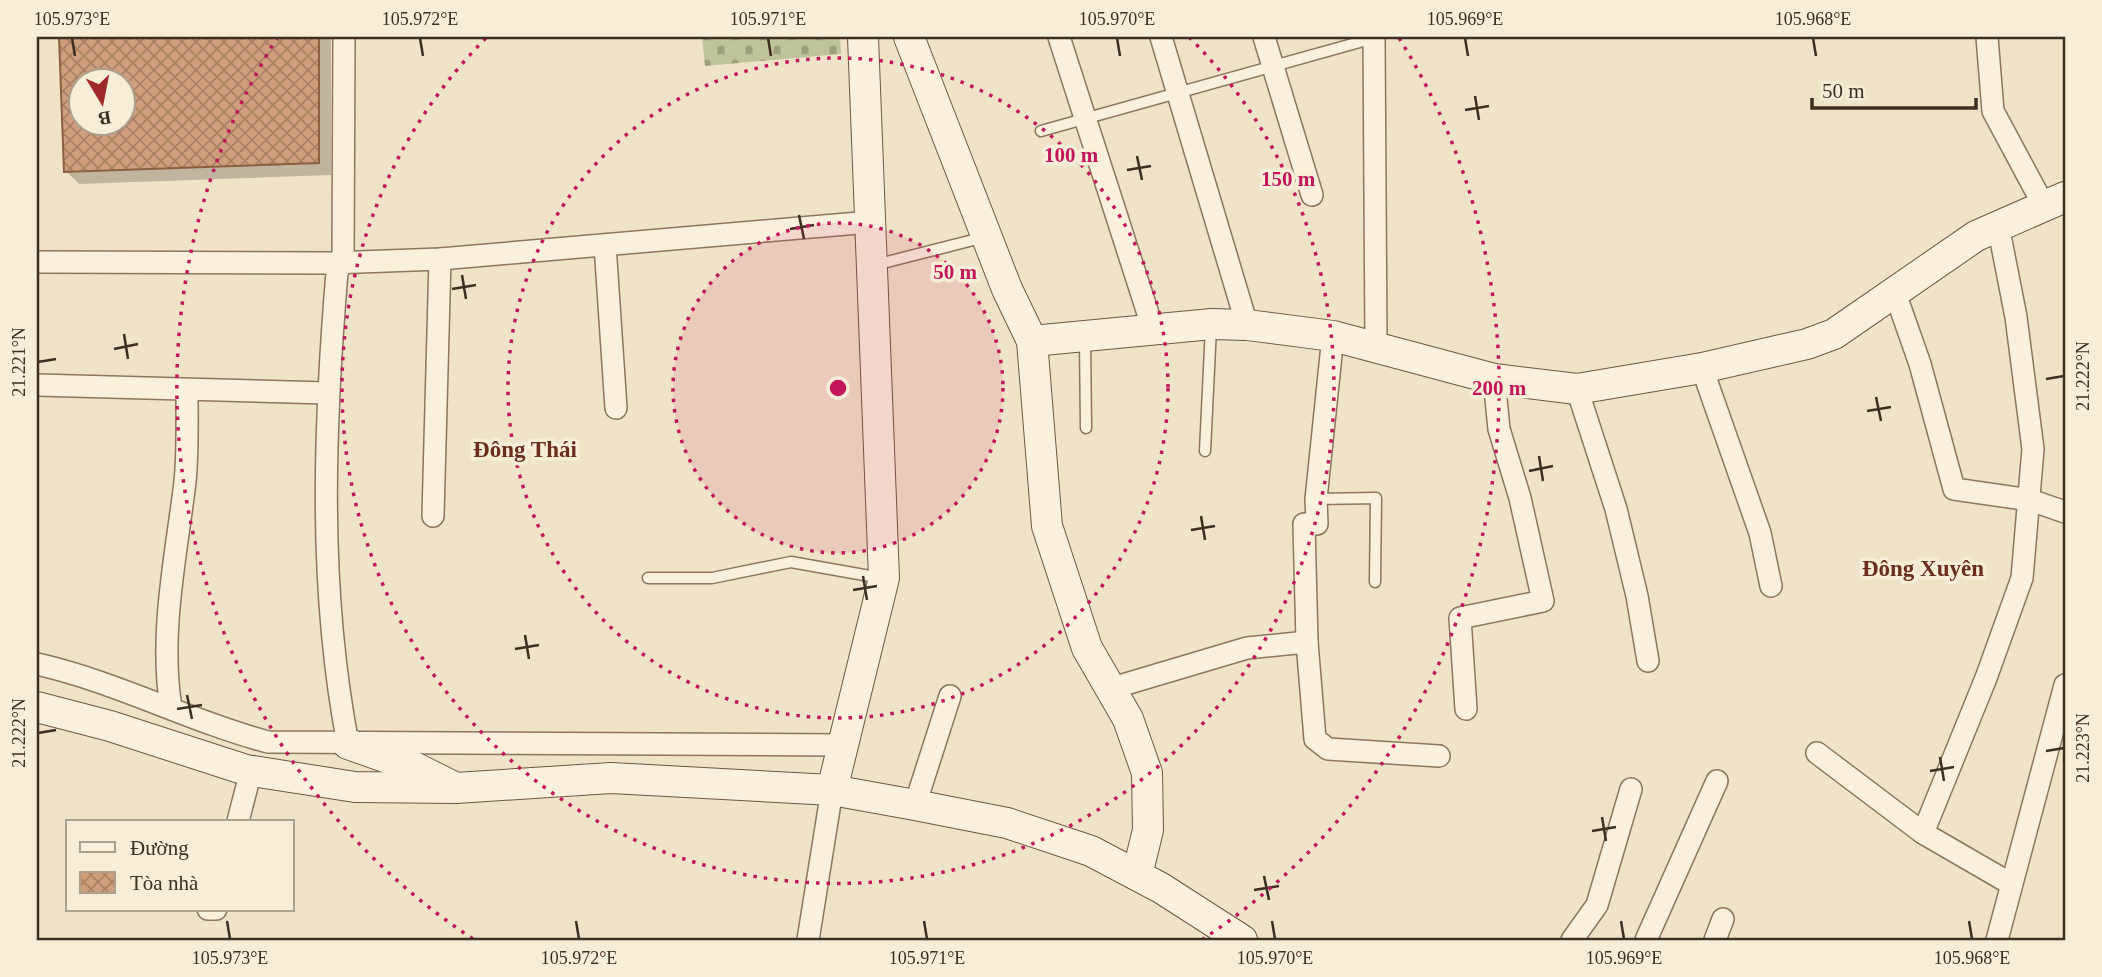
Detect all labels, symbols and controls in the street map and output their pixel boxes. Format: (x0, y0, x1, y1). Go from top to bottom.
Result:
text: 105.973°E (34, 9, 110, 29)
text: 105.972°E (382, 9, 458, 29)
text: 105.971°E (730, 9, 806, 29)
text: 105.970°E (1079, 9, 1155, 29)
text: 105.969°E (1427, 9, 1503, 29)
text: 105.968°E (1775, 9, 1851, 29)
north arrow (66, 66, 136, 136)
scale bar (1812, 66, 1976, 110)
text: 50 m (1822, 79, 1865, 103)
text: B (96, 107, 113, 130)
text: 100 m (1044, 143, 1099, 167)
text: 150 m (1261, 167, 1316, 191)
text: 50 m (933, 260, 977, 284)
text: 21.221°N (9, 327, 29, 397)
text: 21.222°N (2073, 341, 2093, 411)
centre of rings (826, 376, 850, 400)
text: 200 m (1472, 376, 1527, 400)
district label: Đông Thái (473, 437, 577, 462)
district label: Đông Xuyên (1862, 556, 1984, 581)
text: 21.222°N (9, 698, 29, 768)
text: 21.223°N (2073, 713, 2093, 783)
legend (66, 820, 294, 911)
text: Đường (130, 836, 189, 860)
text: Tòa nhà (130, 871, 199, 895)
text: 105.973°E (192, 948, 268, 968)
text: 105.972°E (541, 948, 617, 968)
text: 105.971°E (889, 948, 965, 968)
text: 105.970°E (1237, 948, 1313, 968)
text: 105.969°E (1586, 948, 1662, 968)
text: 105.968°E (1934, 948, 2010, 968)

